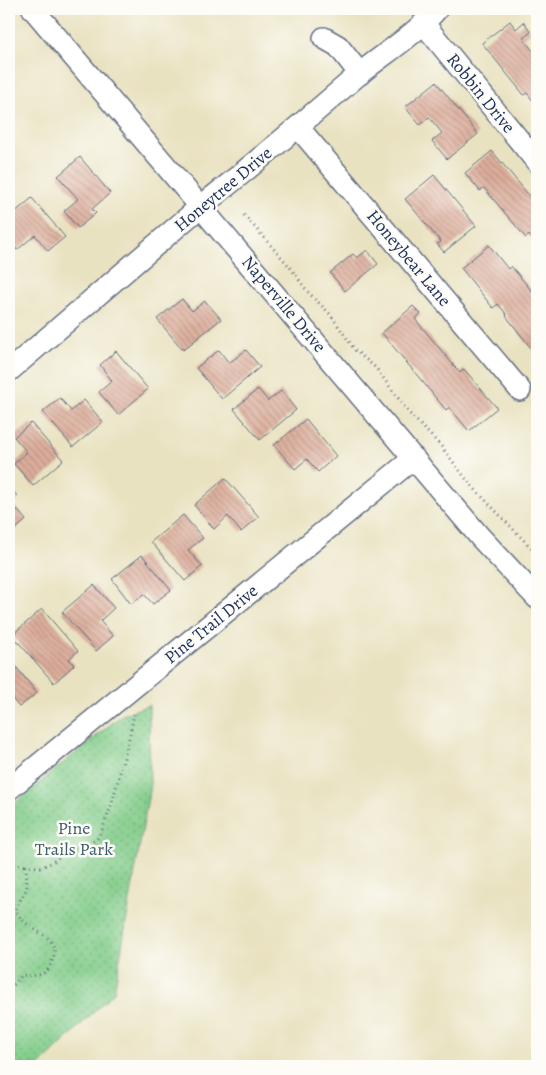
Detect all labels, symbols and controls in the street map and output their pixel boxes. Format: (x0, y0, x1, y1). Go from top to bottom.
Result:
street label: Robbin Drive (441, 48, 521, 138)
street label: Honeytree Drive (169, 141, 277, 237)
street label: Honeybear Lane (361, 204, 457, 312)
street label: Naperville Drive (236, 250, 332, 358)
street label: Pine Trail Drive (159, 579, 263, 669)
park label: Pine Trails Park (35, 816, 113, 861)

